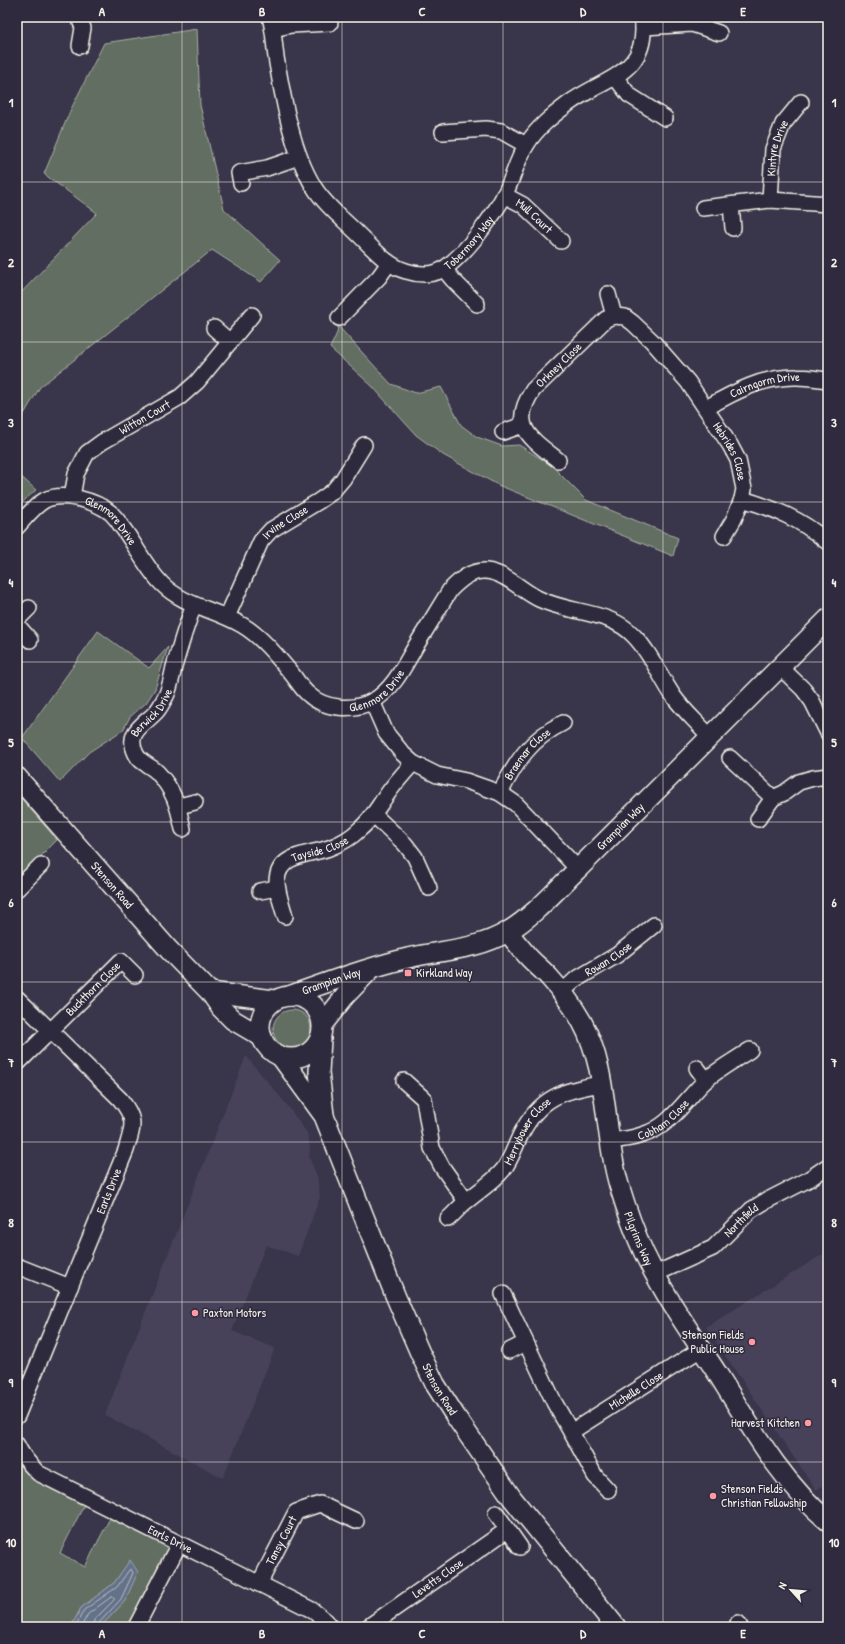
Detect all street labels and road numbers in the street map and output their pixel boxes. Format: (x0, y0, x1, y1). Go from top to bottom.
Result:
street label: Kintyre Drive (762, 115, 792, 177)
street label: Mull Court (513, 194, 557, 238)
street label: Tobermory Way (440, 212, 497, 274)
street label: Orkney Close (532, 338, 585, 391)
street label: Cairngorm Drive (726, 368, 800, 402)
street label: Witton Court (116, 395, 174, 438)
street label: Hebrides Close (709, 419, 751, 482)
street label: Glenmore Drive (83, 492, 141, 548)
street label: Irvine Close (258, 501, 311, 543)
street label: Glenmore Drive (348, 665, 408, 715)
street label: Berwick Drive (126, 686, 176, 739)
street label: Braemar Close (500, 723, 554, 783)
street label: Grampian Way (592, 799, 648, 854)
street label: Tayside Close (289, 831, 352, 866)
street label: Stenson Road (87, 858, 138, 912)
street label: Rowan Close (581, 937, 635, 980)
street label: Buckthorn Close (61, 957, 124, 1020)
street label: Grampian Way (299, 963, 363, 999)
street label: Merrybower Close (499, 1093, 554, 1168)
street label: Cobham Close (635, 1095, 693, 1144)
street label: Earls Drive (92, 1165, 125, 1216)
street label: Northfield (719, 1199, 761, 1241)
street label: Pilgrims Way (620, 1209, 658, 1269)
street label: Stenson Road (418, 1360, 462, 1418)
street label: Michelle Close (605, 1366, 666, 1414)
street label: Tansy Court (261, 1512, 301, 1568)
street label: Earls Drive (145, 1520, 196, 1557)
street label: Levetts Close (409, 1554, 466, 1602)

